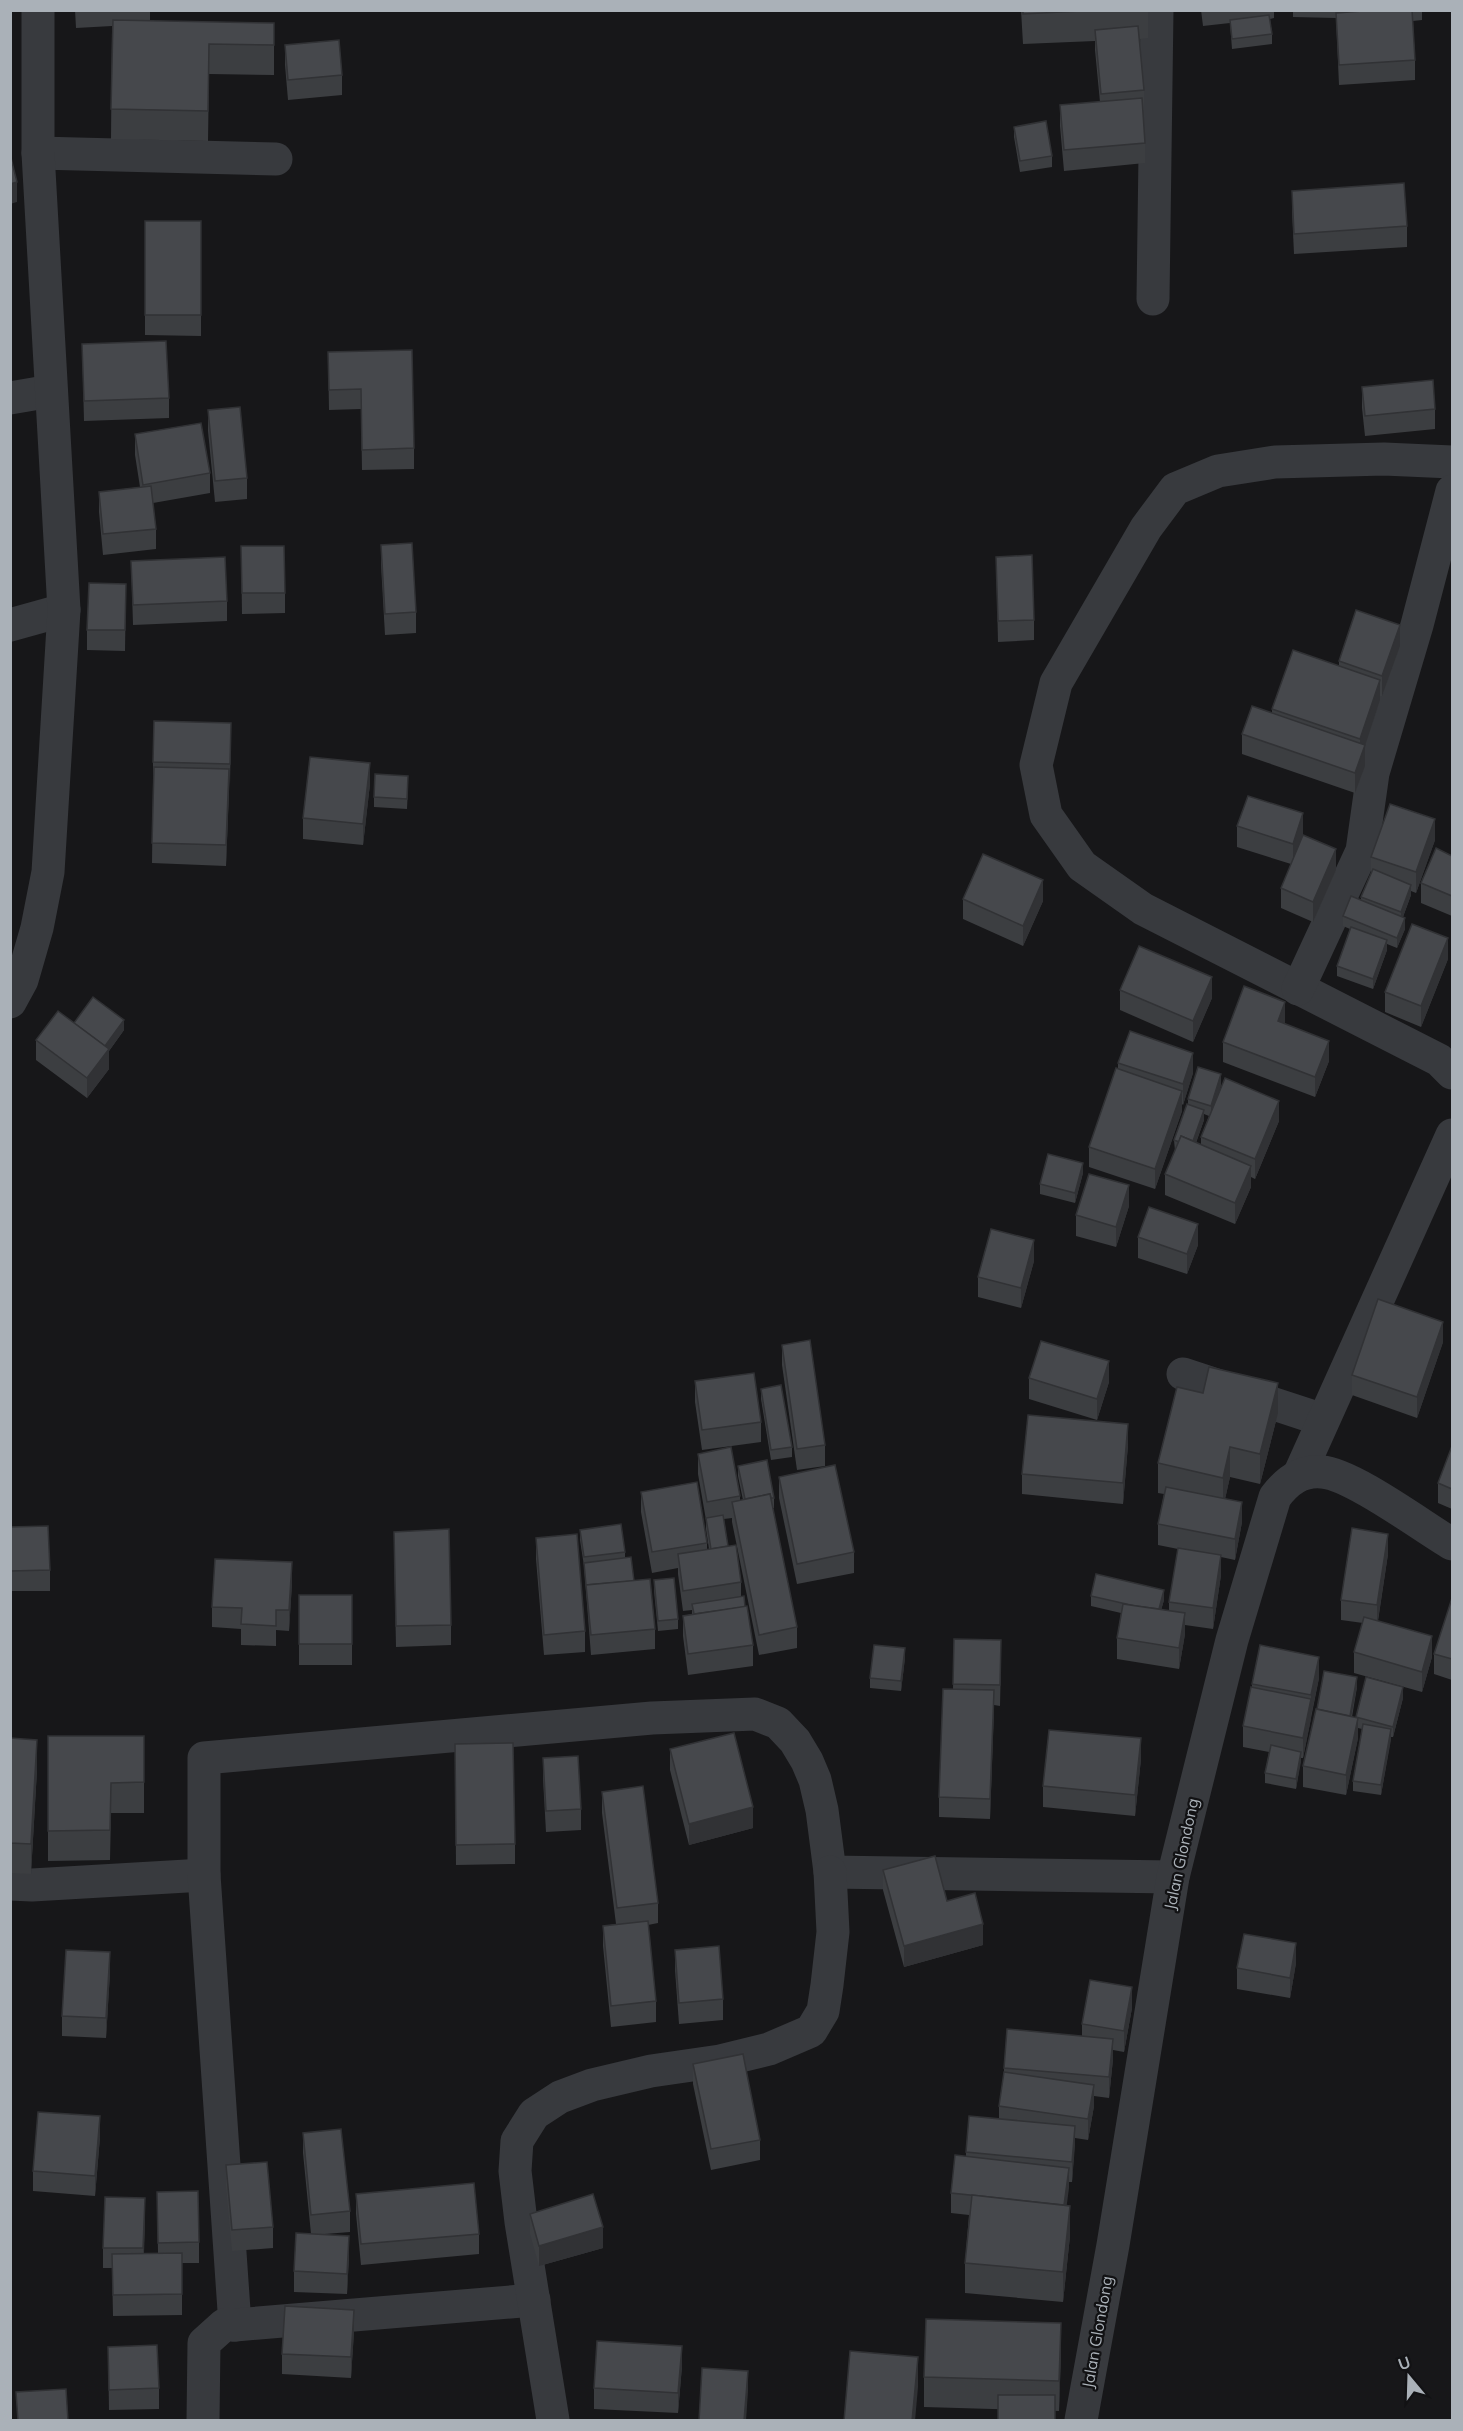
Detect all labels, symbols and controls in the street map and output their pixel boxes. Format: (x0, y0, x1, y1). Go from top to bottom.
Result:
street label: Jalan Glondong (1159, 1796, 1203, 1912)
street label: Jalan Glondong (1077, 2274, 1117, 2390)
north arrow (1379, 2347, 1439, 2407)
text: U (1395, 2351, 1413, 2374)

